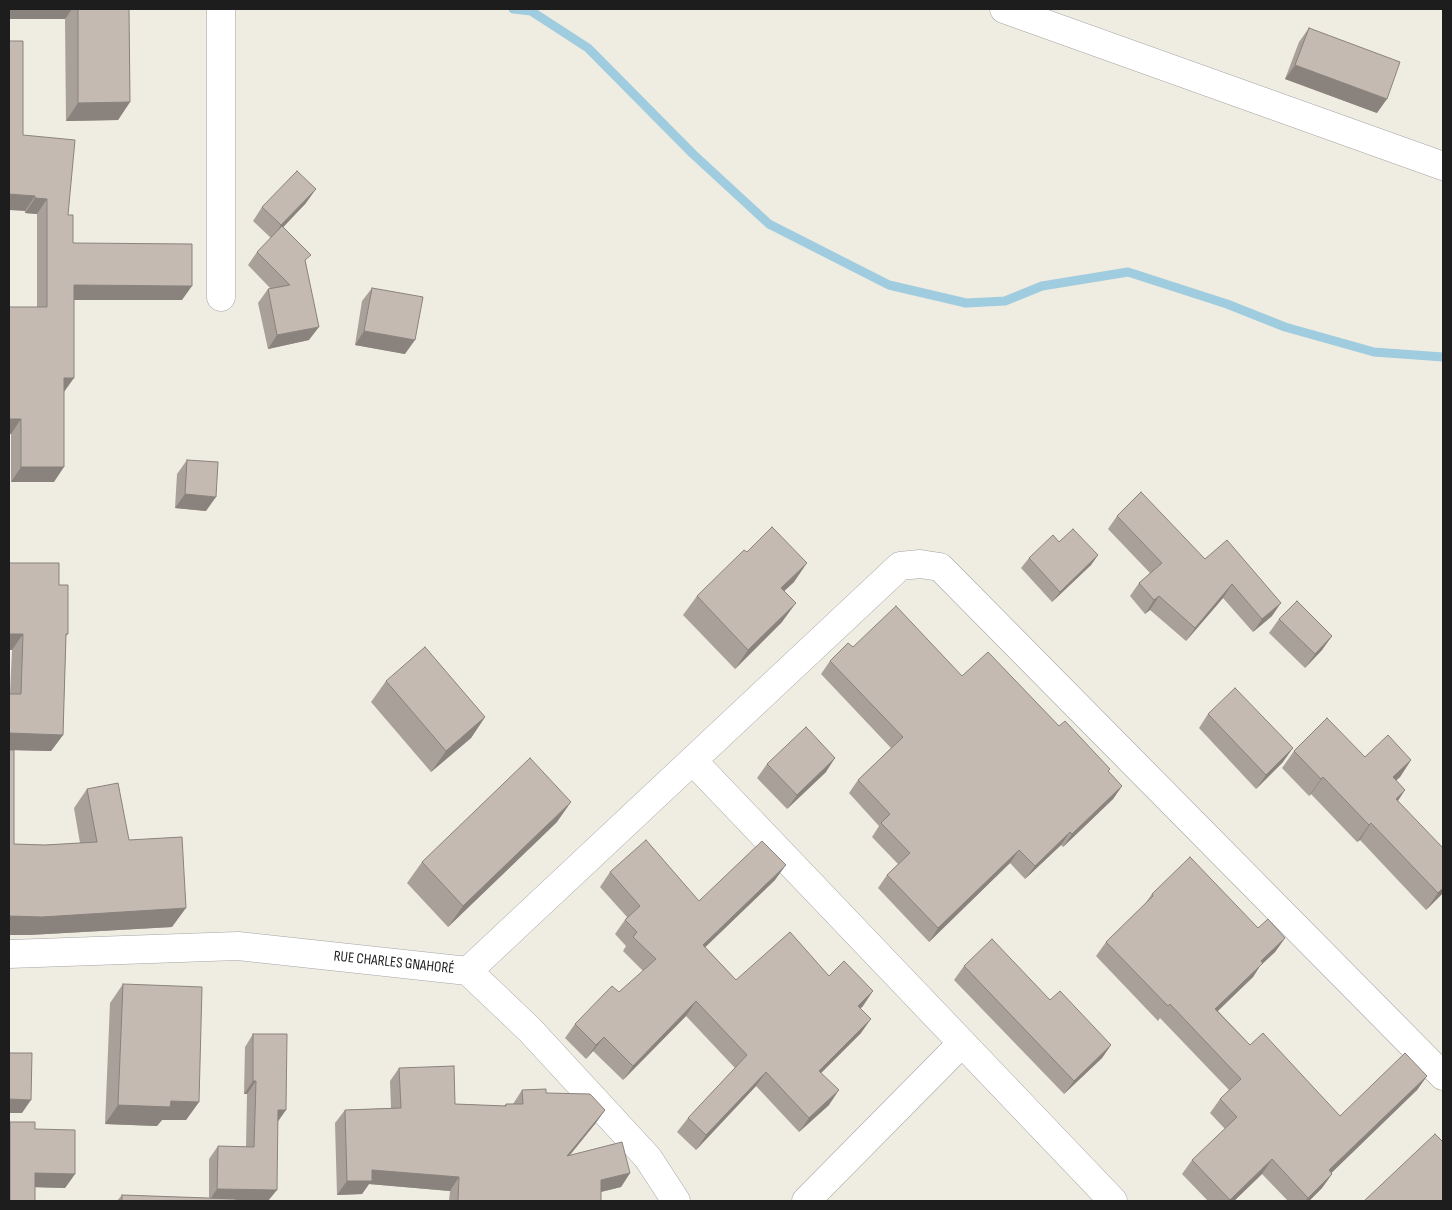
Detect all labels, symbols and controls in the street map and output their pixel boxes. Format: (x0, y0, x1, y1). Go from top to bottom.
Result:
street label: RUE CHARLES GNAHORÉ (333, 948, 455, 978)

